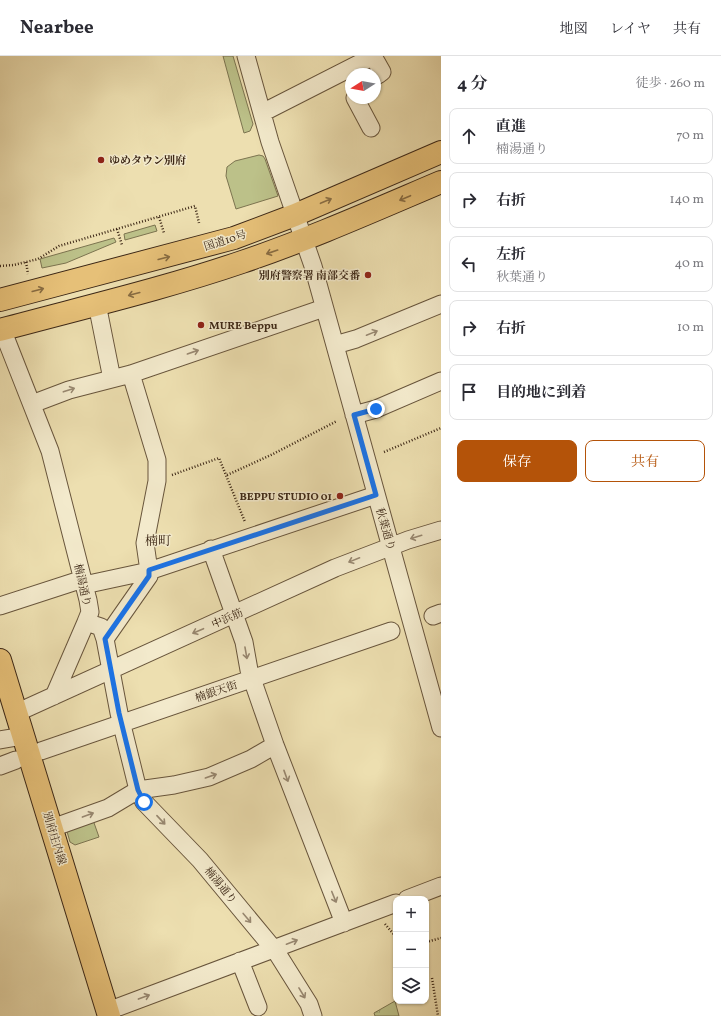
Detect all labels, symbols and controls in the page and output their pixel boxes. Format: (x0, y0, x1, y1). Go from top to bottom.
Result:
text: Nearbee (20, 15, 94, 41)
text: 地図 (560, 20, 588, 39)
text: レイヤ (610, 20, 651, 39)
text: 共有 (673, 20, 701, 39)
north arrow (345, 68, 381, 104)
text: 4 分 (457, 73, 488, 96)
text: 徒歩 · 260 m (636, 75, 705, 93)
text: 直進 (496, 117, 526, 138)
icon: ahead (458, 125, 480, 147)
text: 70 m (676, 127, 704, 145)
text: 楠湯通り (496, 141, 548, 159)
place label: ゆめタウン別府 (109, 154, 186, 169)
marker: ゆめタウン別府 (96, 155, 106, 165)
icon: right (458, 189, 480, 211)
text: 右折 (496, 191, 526, 212)
text: 140 m (670, 191, 704, 209)
one-way arrow (399, 194, 411, 202)
one-way arrow (319, 197, 331, 205)
street label: 国道10号 (202, 228, 249, 255)
text: 左折 (496, 245, 526, 266)
one-way arrow (266, 248, 278, 256)
one-way arrow (157, 253, 170, 261)
icon: left (458, 253, 480, 275)
text: 40 m (675, 255, 704, 273)
place label: 別府警察署 南部交番 (259, 269, 361, 284)
text: 秋葉通り (496, 269, 548, 287)
marker: 別府警察署 南部交番 (363, 270, 373, 280)
one-way arrow (31, 286, 44, 293)
one-way arrow (128, 291, 141, 298)
icon: right (458, 317, 480, 339)
place label: MURE Beppu (209, 319, 278, 334)
text: 右折 (496, 319, 526, 340)
text: 10 m (677, 319, 704, 337)
marker: MURE Beppu (196, 320, 206, 330)
one-way arrow (365, 328, 377, 336)
one-way arrow (187, 348, 199, 356)
icon: arrive (458, 381, 480, 403)
text: 目的地に到着 (496, 383, 586, 404)
one-way arrow (62, 386, 75, 393)
route end (367, 400, 385, 418)
button: 保存 (457, 440, 577, 482)
button: 共有 (585, 440, 705, 482)
place label: BEPPU STUDIO 01 (239, 490, 332, 505)
marker: BEPPU STUDIO 01 (335, 491, 345, 501)
street label: 秋葉通り (371, 506, 398, 553)
district label: 楠町 (145, 533, 171, 551)
one-way arrow (409, 534, 422, 541)
one-way arrow (349, 557, 361, 565)
street label: 楠湯通り (69, 562, 94, 608)
street label: 中浜筋 (209, 606, 246, 633)
one-way arrow (192, 628, 204, 635)
one-way arrow (242, 646, 250, 659)
street label: 楠銀天街 (193, 678, 240, 707)
one-way arrow (283, 769, 291, 781)
one-way arrow (204, 772, 216, 780)
route start (135, 793, 153, 811)
street label: 別府庄内線 (38, 810, 69, 867)
one-way arrow (82, 810, 94, 818)
one-way arrow (157, 815, 166, 825)
street label: 楠湯通り (200, 864, 240, 908)
one-way arrow (330, 890, 338, 902)
map controls (393, 896, 429, 1004)
button: + (393, 896, 429, 932)
one-way arrow (243, 913, 252, 923)
button: − (393, 932, 429, 968)
one-way arrow (286, 937, 298, 945)
button: layers (393, 968, 429, 1004)
one-way arrow (299, 987, 307, 999)
one-way arrow (138, 993, 150, 1001)

